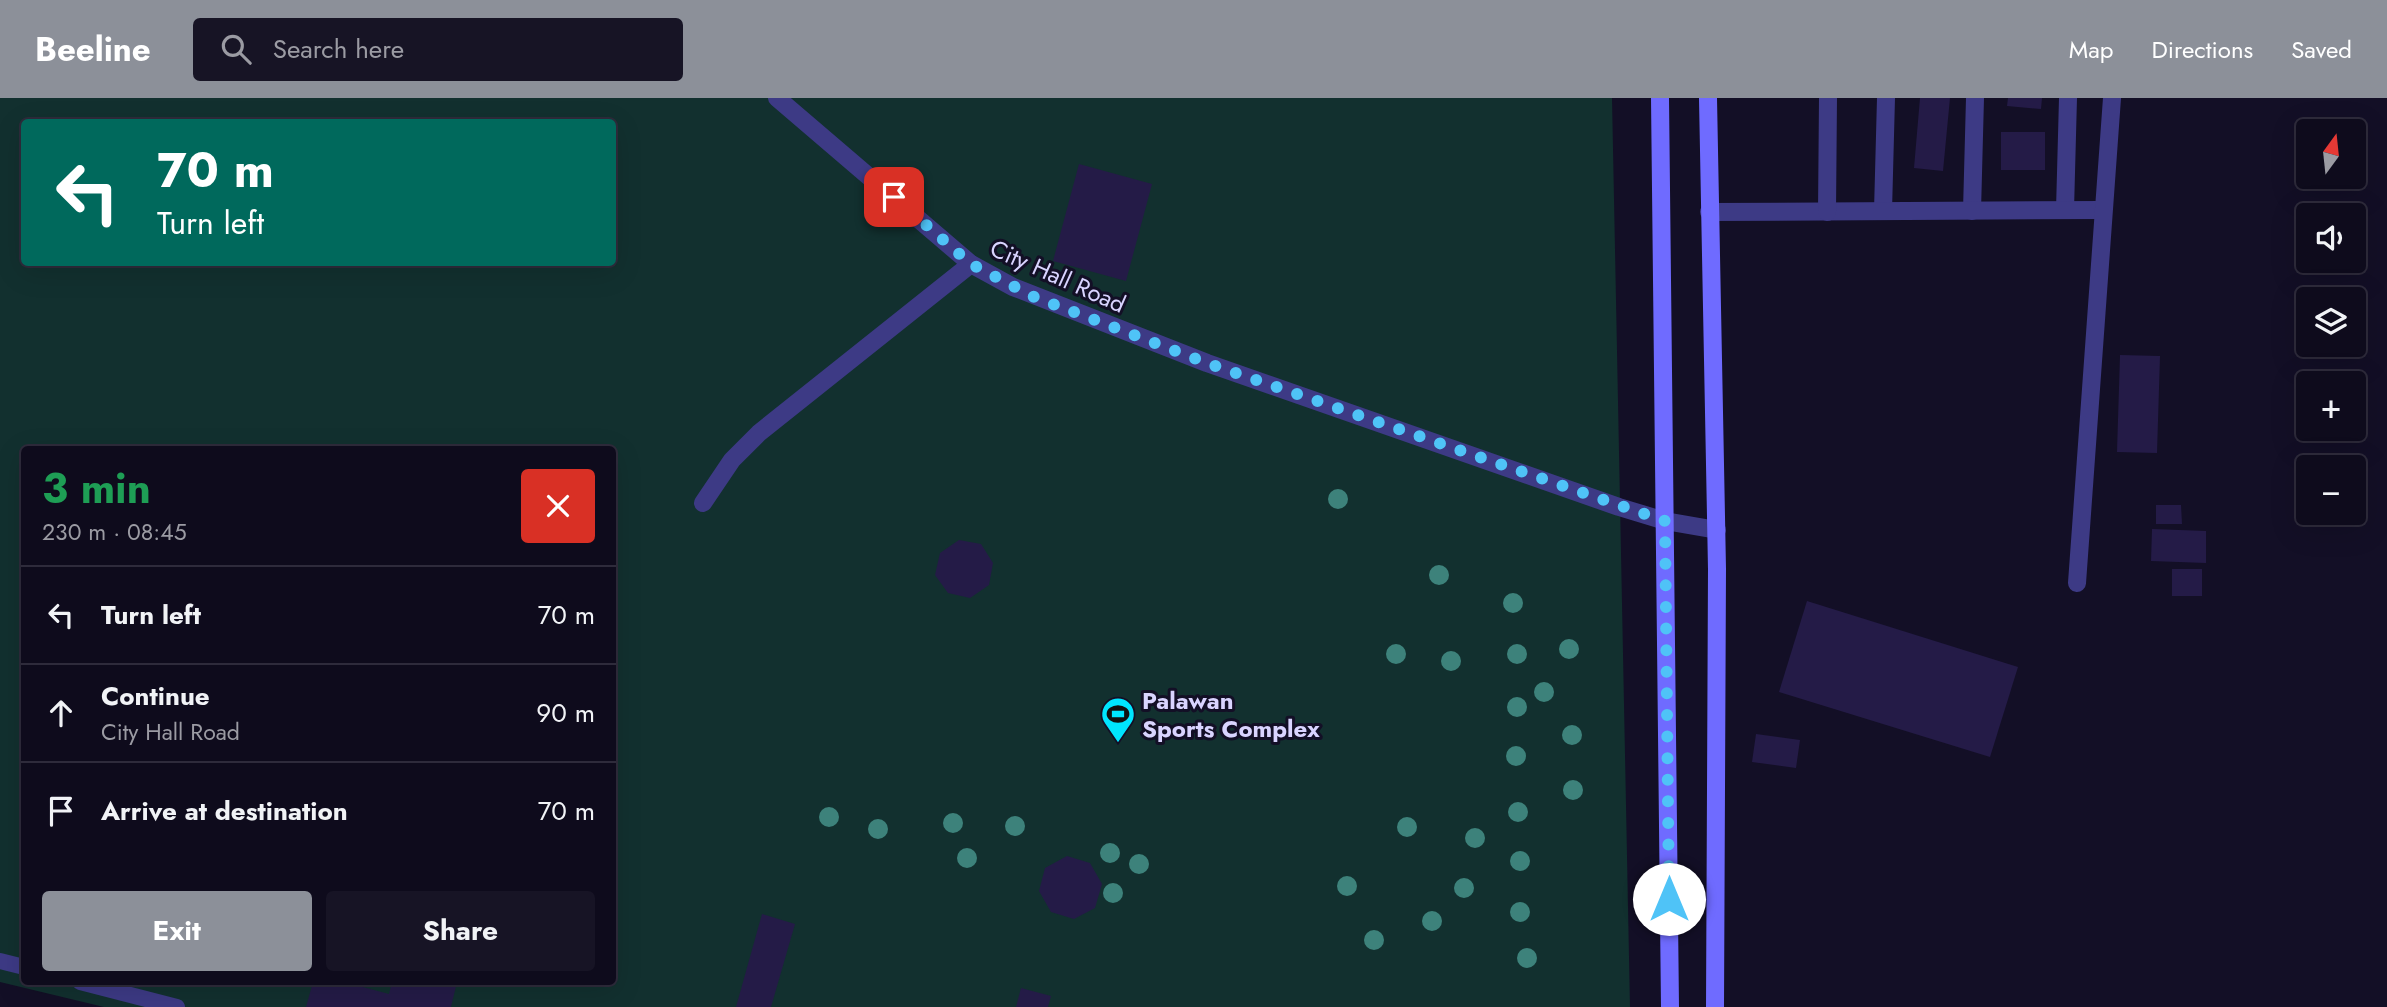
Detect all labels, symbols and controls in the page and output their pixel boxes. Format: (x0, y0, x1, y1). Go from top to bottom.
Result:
search box (193, 18, 683, 81)
text: Beeline (35, 26, 151, 73)
icon: search (217, 30, 255, 68)
text: Search here (273, 30, 404, 68)
text: Map (2069, 32, 2114, 67)
text: Directions (2152, 32, 2253, 67)
text: Saved (2291, 32, 2352, 67)
north arrow (2296, 119, 2366, 189)
map controls (2296, 119, 2366, 525)
text: 70 m (157, 135, 274, 205)
icon: left (42, 147, 133, 238)
pin (864, 167, 924, 227)
icon: arrive (875, 178, 913, 216)
text: Turn left (157, 200, 264, 246)
button: sound (2296, 203, 2366, 273)
street label: City Hall Road (985, 231, 1131, 321)
button: layers (2296, 287, 2366, 357)
button: + (2296, 371, 2366, 441)
button: − (2296, 455, 2366, 525)
text: 3 min (42, 458, 151, 519)
button: close (521, 469, 595, 543)
text: 230 m · 08:45 (42, 515, 187, 549)
icon: left (42, 596, 80, 634)
text: Turn left (101, 596, 201, 634)
text: 70 m (538, 596, 595, 634)
text: Continue (101, 677, 210, 715)
place label: Palawan Sports Complex (1142, 683, 1320, 746)
icon: ahead (42, 694, 80, 732)
text: 90 m (536, 694, 595, 732)
sports icon: Palawan Sports Complex (1099, 695, 1137, 744)
text: City Hall Road (101, 715, 240, 749)
icon: arrive (42, 792, 80, 830)
text: Arrive at destination (101, 792, 348, 830)
text: 70 m (538, 792, 595, 830)
position arrow (1632, 862, 1706, 936)
button: Exit (42, 891, 312, 971)
button: Share (326, 891, 595, 971)

